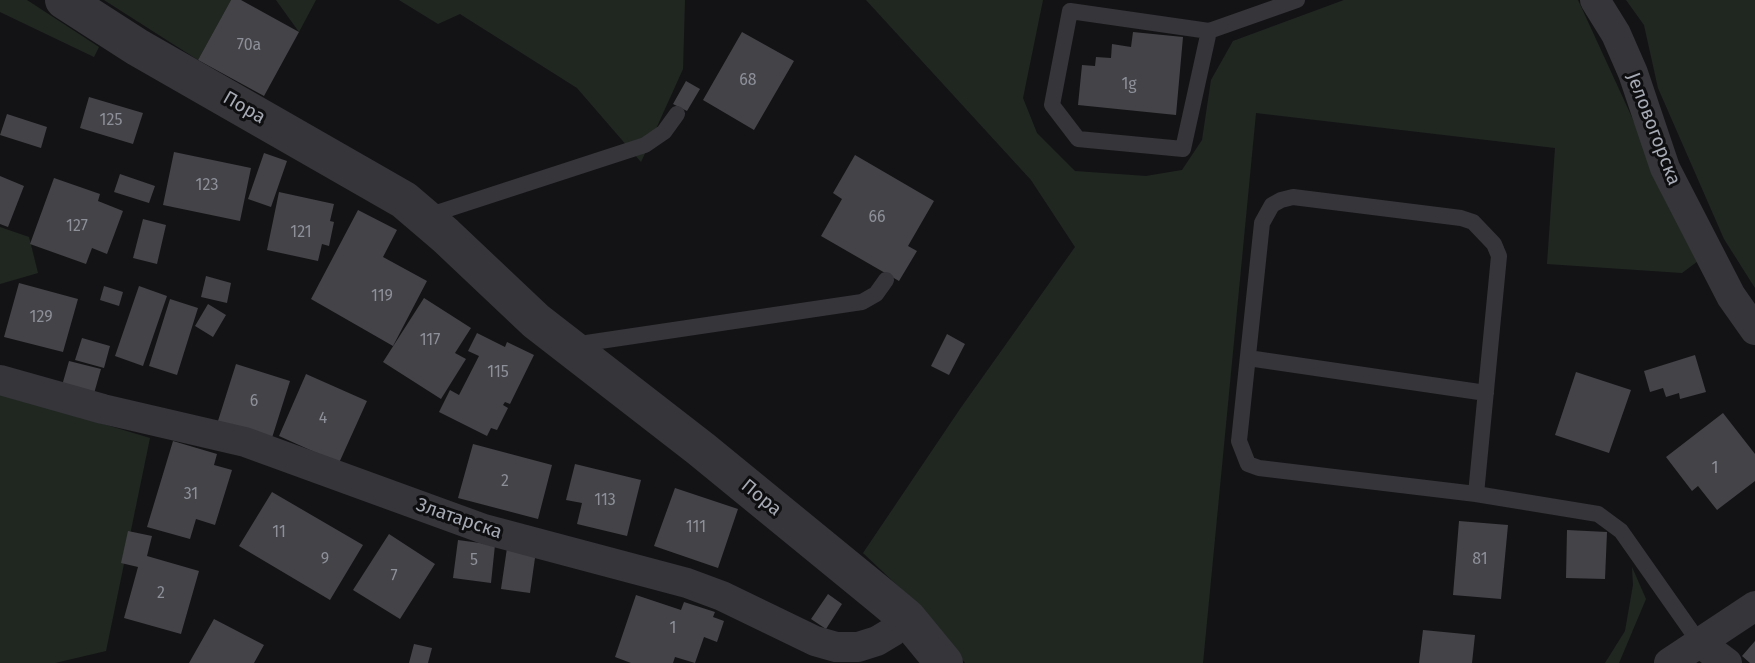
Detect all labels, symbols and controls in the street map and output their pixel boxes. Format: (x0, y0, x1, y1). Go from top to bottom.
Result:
house number: 70a (237, 36, 261, 56)
street label: Јеловогорска (1621, 69, 1685, 189)
house number: 68 (739, 71, 757, 91)
house number: 1g (1121, 75, 1137, 95)
street label: Пора (219, 87, 269, 129)
house number: 125 (100, 111, 122, 131)
house number: 123 (196, 176, 218, 196)
house number: 66 (868, 208, 886, 228)
house number: 127 (66, 217, 88, 237)
house number: 121 (290, 223, 312, 243)
house number: 119 (371, 287, 393, 307)
house number: 129 (29, 308, 53, 328)
house number: 117 (420, 331, 440, 351)
house number: 115 (487, 363, 509, 383)
house number: 6 (250, 392, 258, 412)
house number: 4 (319, 409, 327, 429)
house number: 1 (1712, 459, 1718, 479)
house number: 2 (501, 472, 509, 492)
street label: Пора (736, 475, 786, 521)
house number: 31 (184, 485, 198, 505)
house number: 113 (594, 491, 616, 511)
street label: Златарска (413, 494, 505, 544)
house number: 111 (686, 518, 706, 538)
house number: 11 (272, 523, 286, 543)
house number: 9 (321, 550, 329, 570)
house number: 81 (1472, 550, 1488, 570)
house number: 5 (470, 551, 478, 571)
house number: 7 (390, 567, 398, 587)
house number: 2 (157, 584, 165, 604)
house number: 1 (670, 619, 676, 639)

